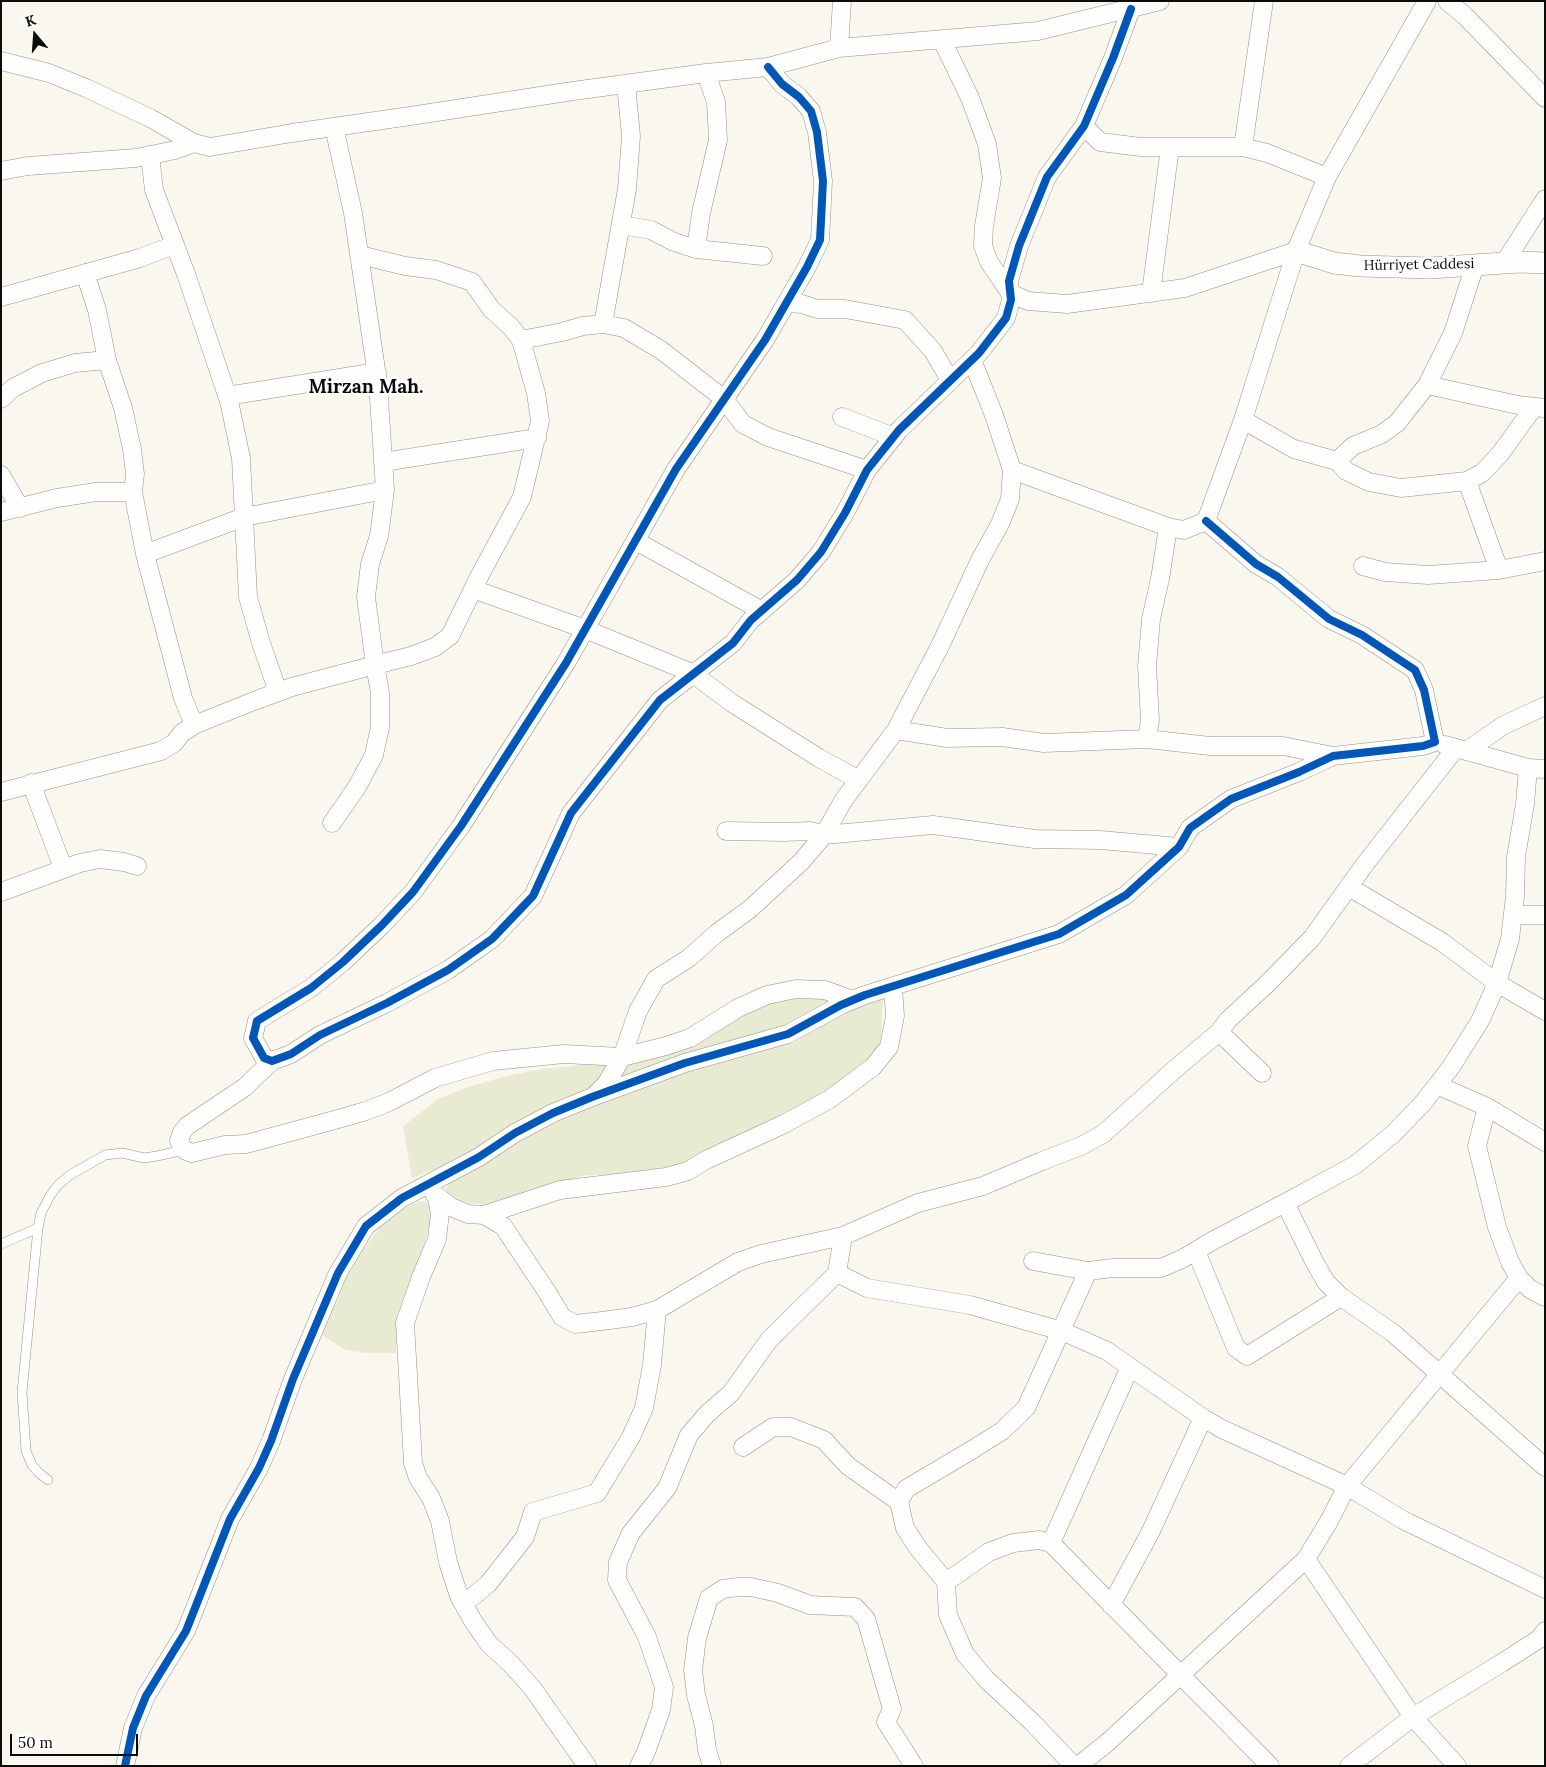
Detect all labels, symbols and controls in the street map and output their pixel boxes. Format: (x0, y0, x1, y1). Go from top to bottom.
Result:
north arrow (10, 10, 60, 60)
text: K (23, 11, 38, 31)
street label: Hürriyet Caddesi (1364, 256, 1474, 274)
district label: Mirzan Mah. (309, 377, 423, 399)
scale bar (12, 1724, 140, 1756)
text: 50 m (18, 1733, 53, 1752)

